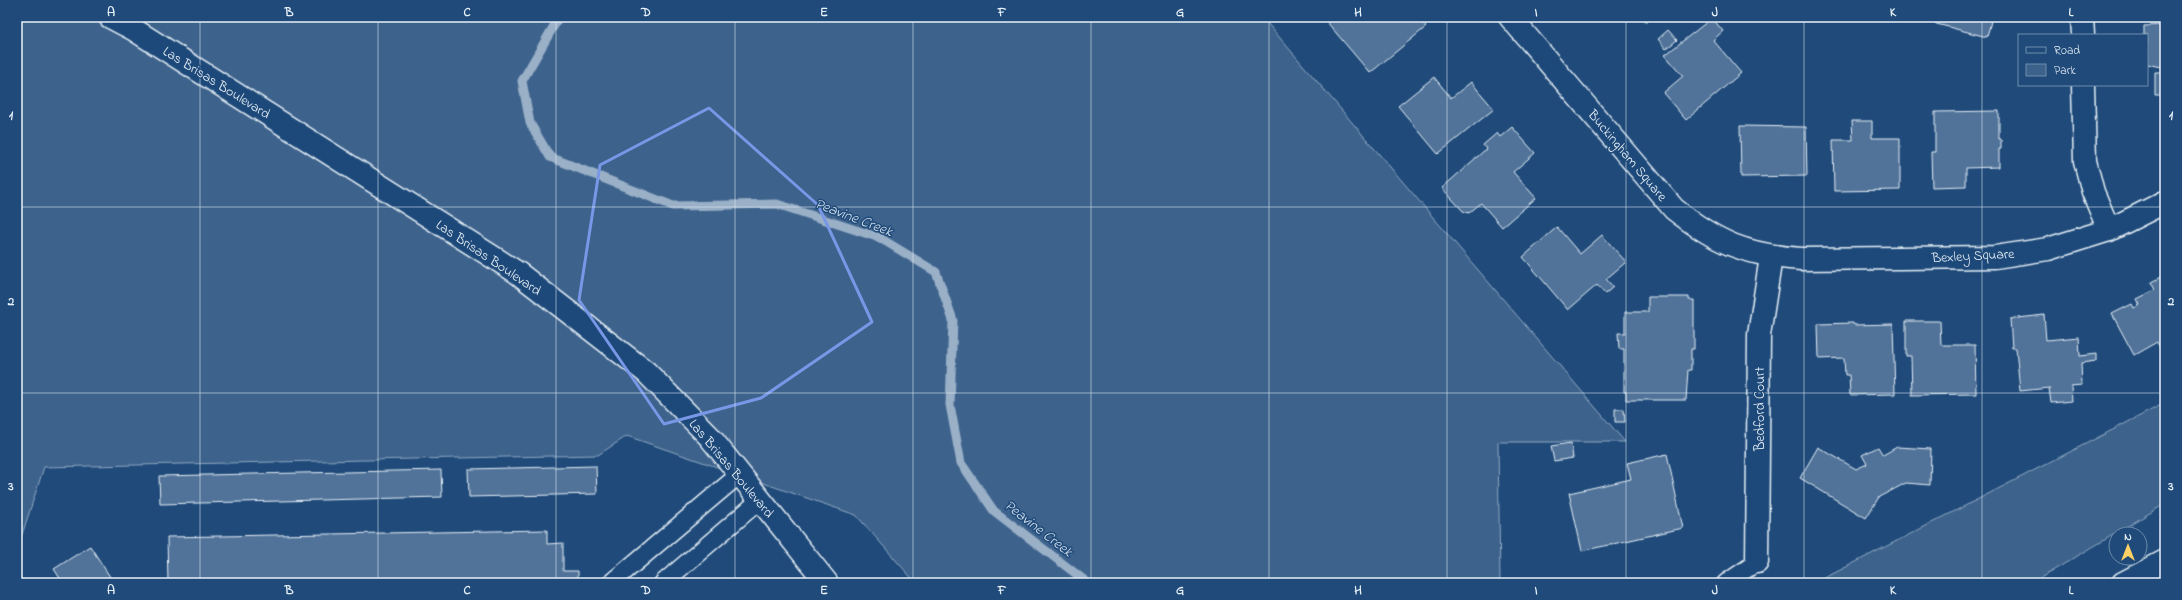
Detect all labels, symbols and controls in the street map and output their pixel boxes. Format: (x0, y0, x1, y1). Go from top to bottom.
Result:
text: A (107, 3, 115, 22)
text: B (284, 3, 294, 22)
text: C (463, 3, 471, 22)
text: D (640, 3, 651, 22)
text: E (820, 3, 828, 22)
text: F (997, 3, 1007, 22)
text: G (1176, 3, 1184, 22)
text: H (1354, 3, 1362, 22)
text: I (1534, 3, 1538, 22)
text: J (1712, 3, 1718, 22)
text: K (1890, 3, 1897, 22)
text: L (2069, 3, 2075, 22)
legend (2018, 34, 2148, 86)
street label: Las Brisas Boulevard (158, 42, 274, 125)
text: Road (2054, 42, 2080, 60)
text: Park (2054, 62, 2076, 80)
street label: Buckingham Square (1581, 105, 1672, 208)
text: 1 (9, 106, 14, 125)
text: 1 (2169, 106, 2174, 125)
water label: Peavine Creek (811, 193, 897, 243)
street label: Las Brisas Boulevard (431, 215, 545, 302)
street label: Bexley Square (1930, 244, 2016, 270)
text: 2 (7, 292, 15, 311)
text: 2 (2167, 292, 2175, 311)
street label: Bedford Court (1750, 367, 1771, 452)
street label: Las Brisas Boulevard (683, 415, 779, 523)
text: 3 (7, 477, 14, 496)
text: 3 (2167, 477, 2174, 496)
water label: Peavine Creek (999, 495, 1079, 564)
north arrow (2108, 526, 2148, 566)
text: N (2124, 529, 2132, 545)
text: A (107, 581, 115, 600)
text: B (284, 581, 294, 600)
text: C (463, 581, 471, 600)
text: D (640, 581, 651, 600)
text: E (820, 581, 828, 600)
text: F (997, 581, 1007, 600)
text: G (1176, 581, 1184, 600)
text: H (1354, 581, 1362, 600)
text: I (1534, 581, 1538, 600)
text: J (1712, 581, 1718, 600)
text: K (1890, 581, 1897, 600)
text: L (2069, 581, 2075, 600)

